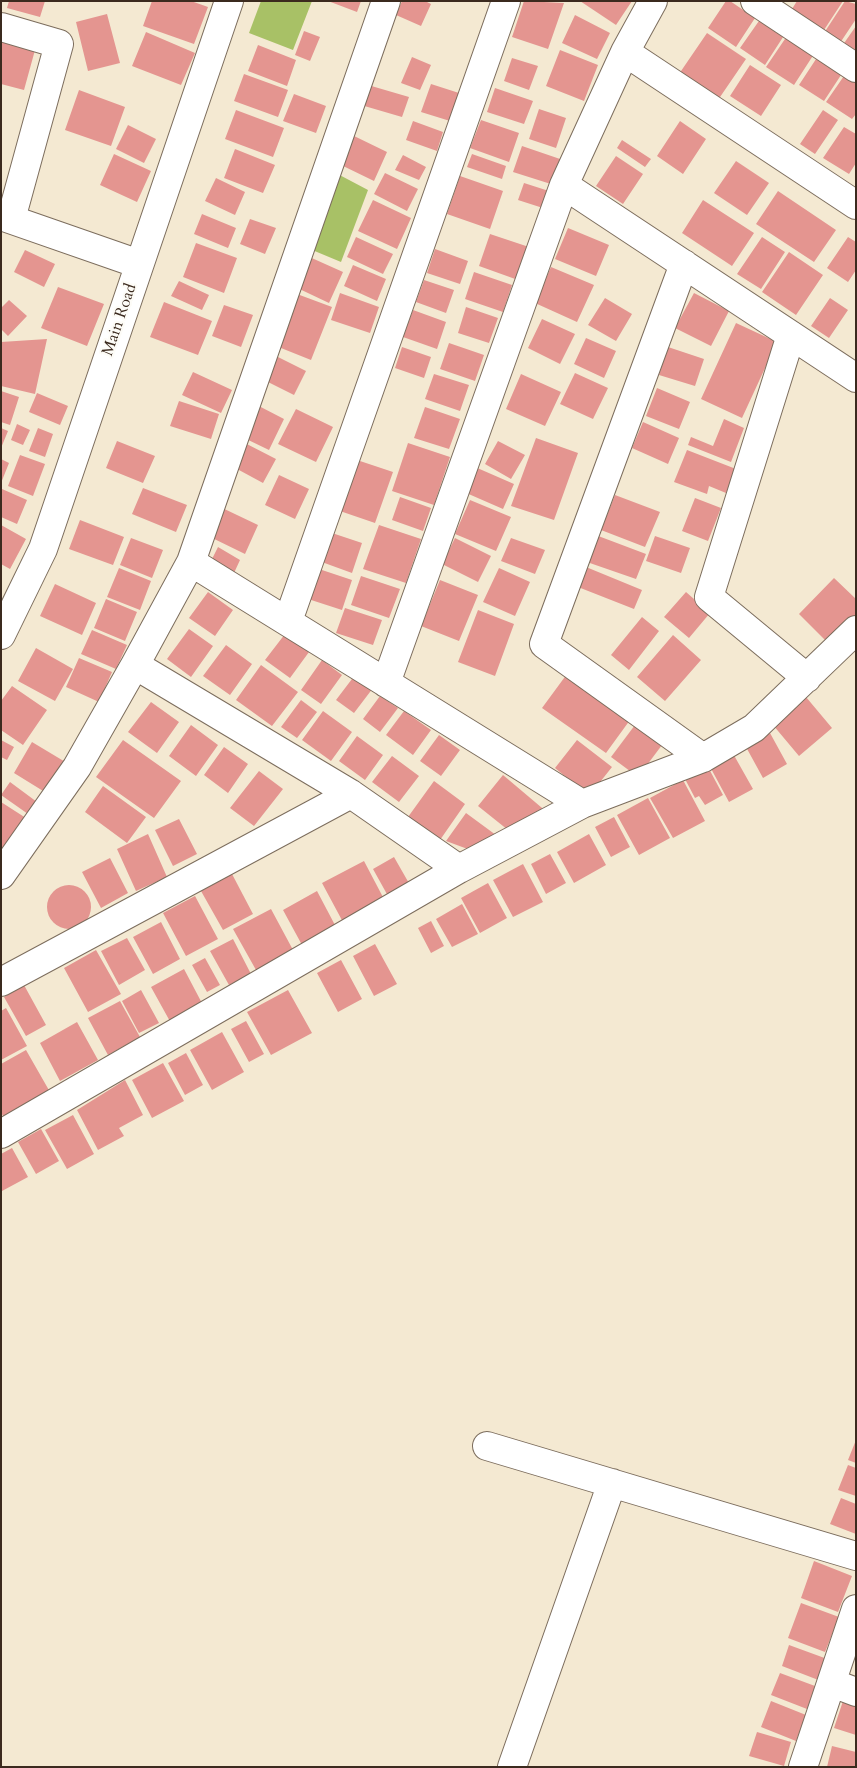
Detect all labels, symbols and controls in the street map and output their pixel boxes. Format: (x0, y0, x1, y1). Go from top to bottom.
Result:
street label: Main Road (99, 281, 141, 359)

